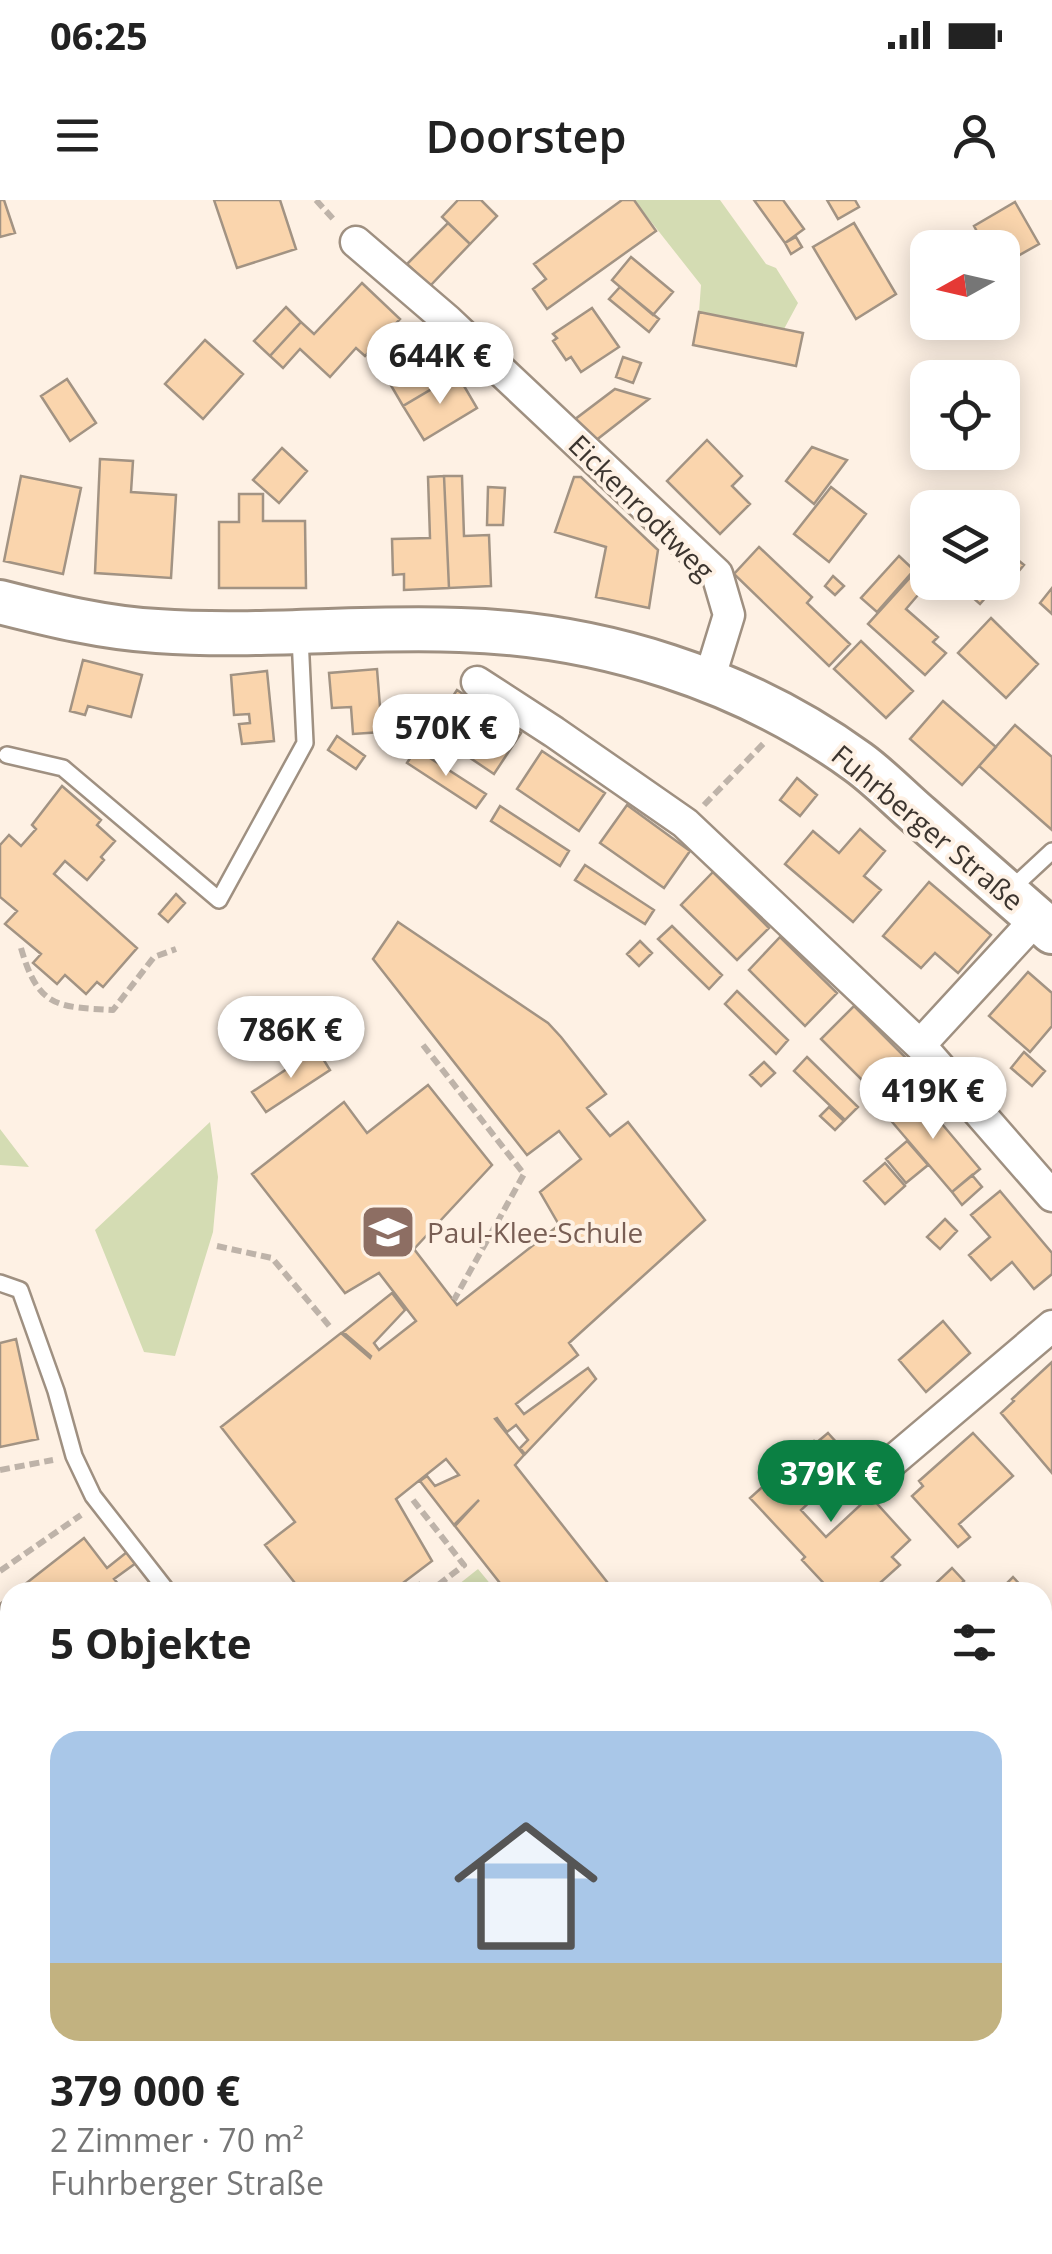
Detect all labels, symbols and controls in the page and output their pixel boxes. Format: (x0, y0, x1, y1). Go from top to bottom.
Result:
text: 06:25 (50, 9, 148, 61)
text: Doorstep (426, 105, 626, 166)
icon: menu (50, 108, 105, 163)
icon: person (947, 108, 1002, 163)
north arrow (910, 230, 1020, 340)
map controls (910, 230, 1020, 600)
pin: 644K € (359, 322, 521, 407)
text: 644K € (389, 333, 491, 376)
button: locate (910, 360, 1020, 470)
street label: Eickenrodtweg (561, 426, 723, 588)
button: layers (910, 490, 1020, 600)
pin: 570K € (365, 694, 527, 779)
text: 570K € (395, 705, 497, 748)
street label: Fuhrberger Straße (824, 735, 1032, 919)
pin: 786K € (210, 996, 372, 1081)
text: 786K € (240, 1007, 342, 1050)
pin: 419K € (852, 1057, 1014, 1142)
text: 419K € (882, 1068, 984, 1111)
school or university icon: Paul-Klee-Schule (358, 1202, 418, 1262)
place label: Paul-Klee-Schule (427, 1213, 643, 1251)
pin: 379K € (750, 1440, 912, 1525)
text: 379K € (780, 1451, 882, 1494)
text: 5 Objekte (50, 1614, 252, 1671)
icon: filters (947, 1615, 1002, 1670)
icon: home (436, 1796, 616, 1976)
text: 379 000 € (50, 2061, 240, 2118)
text: 2 Zimmer · 70 m² (50, 2118, 304, 2161)
text: Fuhrberger Straße (50, 2161, 324, 2204)

